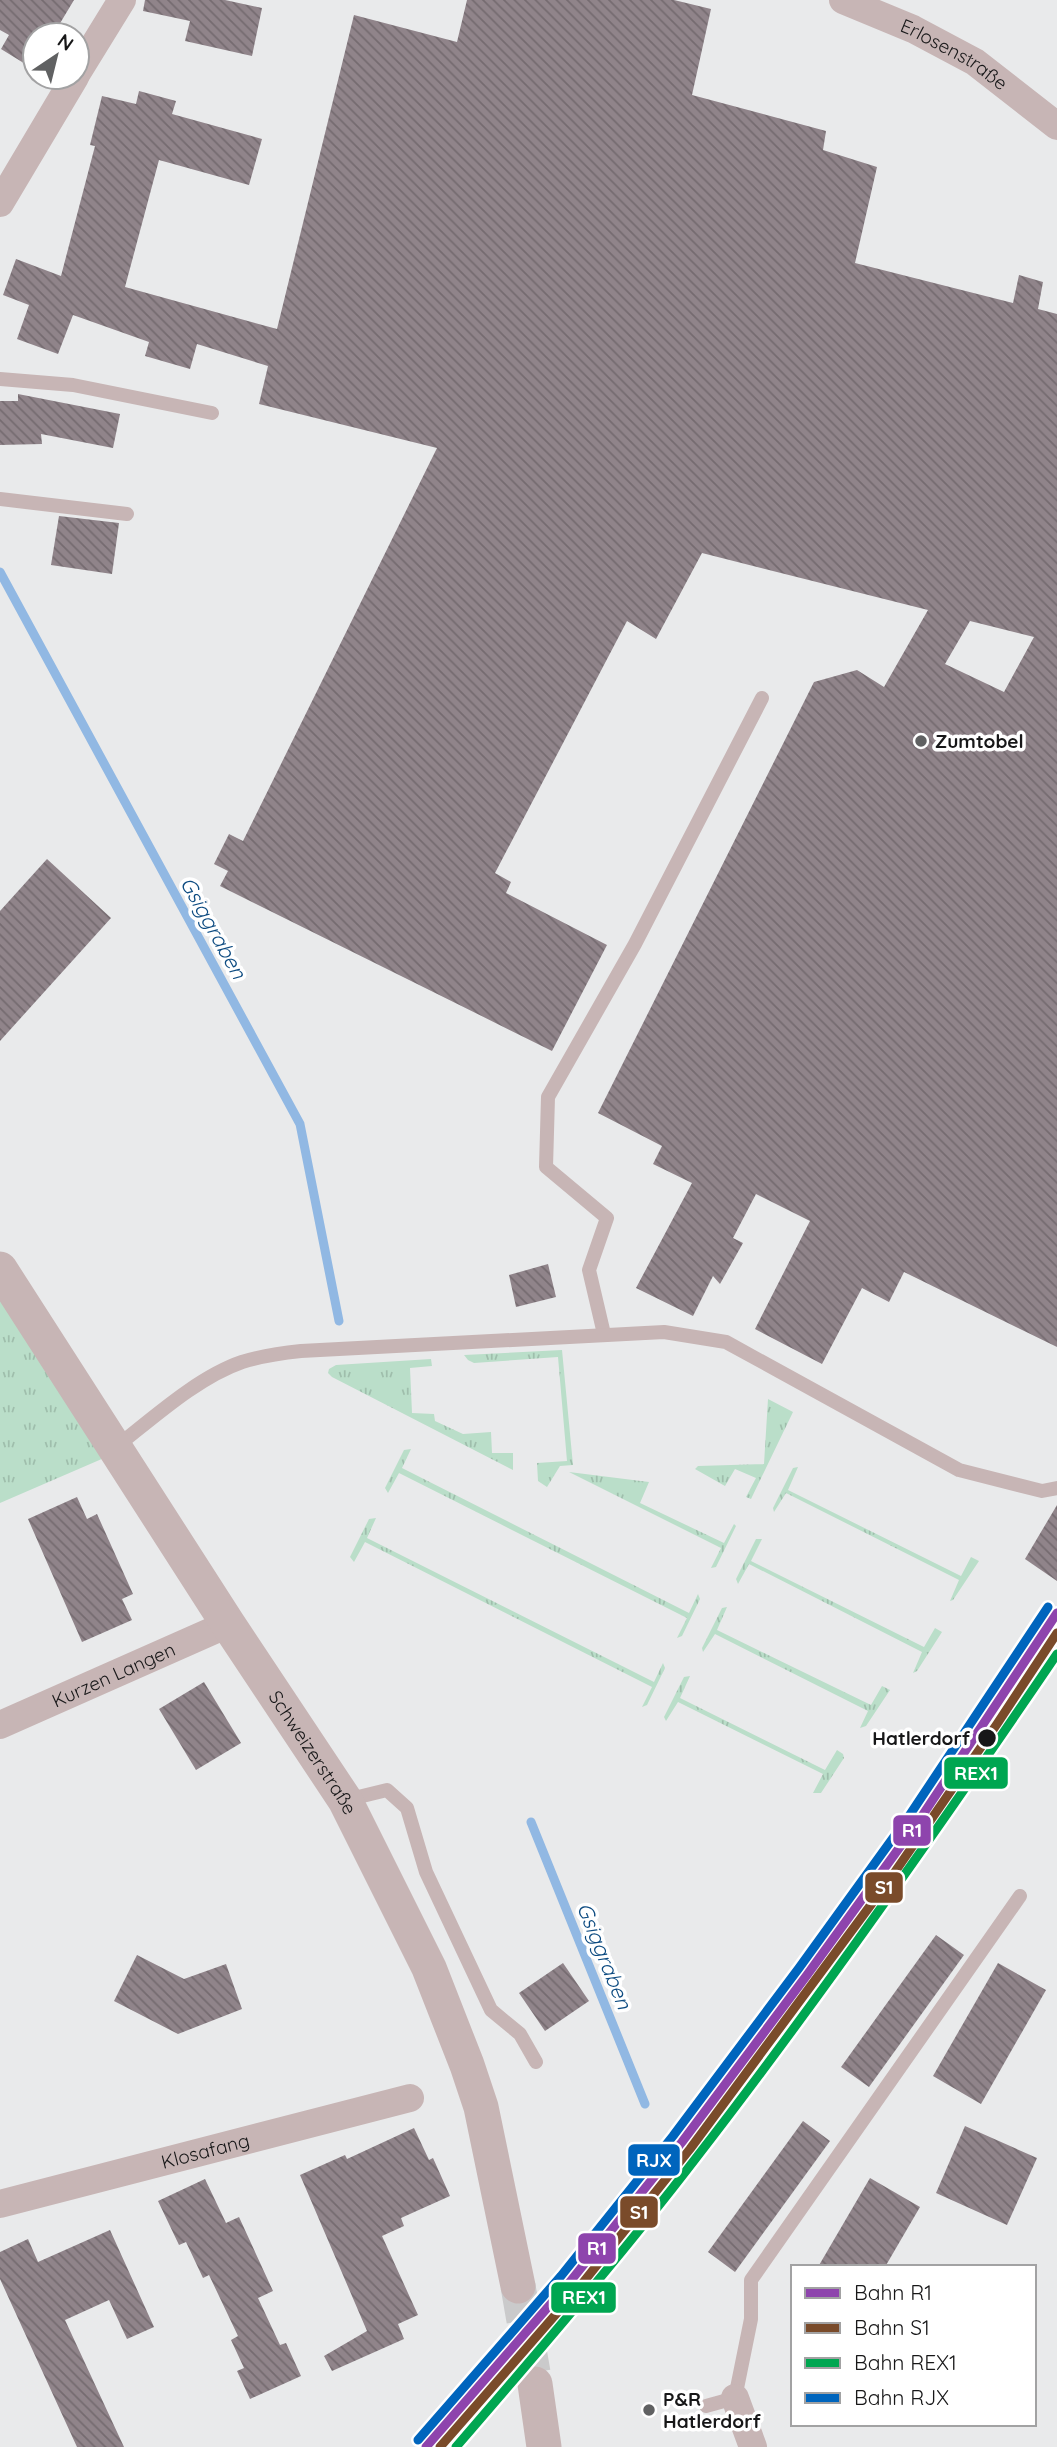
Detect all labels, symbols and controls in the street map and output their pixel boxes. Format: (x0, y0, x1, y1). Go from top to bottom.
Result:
street label: Erlosenstraße (897, 13, 1013, 95)
north arrow (21, 21, 91, 91)
text: N (53, 28, 78, 56)
place label: Zumtobel (935, 729, 1024, 753)
marker: Zumtobel (913, 733, 929, 749)
water label: Gsiggraben (175, 872, 253, 984)
street label: Kurzen Langen (48, 1637, 179, 1713)
street label: Schweizerstraße (264, 1686, 362, 1818)
place label: Hatlerdorf (872, 1726, 971, 1750)
marker: Hatlerdorf (976, 1727, 998, 1749)
line badge: REX1 (943, 1756, 1009, 1790)
text: REX1 (954, 1761, 998, 1785)
line badge: R1 (892, 1814, 932, 1847)
text: R1 (902, 1818, 922, 1842)
line badge: S1 (864, 1871, 904, 1904)
text: S1 (875, 1875, 893, 1899)
water label: Gsiggraben (572, 1899, 638, 2013)
street label: Klosafang (159, 2128, 252, 2174)
line badge: RJX (627, 2143, 681, 2177)
text: RJX (636, 2148, 672, 2172)
line badge: S1 (619, 2195, 659, 2229)
text: S1 (630, 2200, 648, 2224)
line badge: R1 (577, 2232, 617, 2265)
text: R1 (587, 2236, 607, 2260)
legend (791, 2265, 1036, 2426)
text: Bahn R1 (854, 2279, 932, 2305)
line badge: REX1 (550, 2281, 617, 2314)
text: REX1 (562, 2285, 606, 2309)
text: Bahn S1 (854, 2314, 930, 2340)
text: Bahn REX1 (854, 2349, 957, 2375)
text: Bahn RJX (854, 2384, 949, 2410)
place label: P&R Hatlerdorf (663, 2387, 761, 2433)
marker: P&R Hatlerdorf (641, 2402, 657, 2418)

